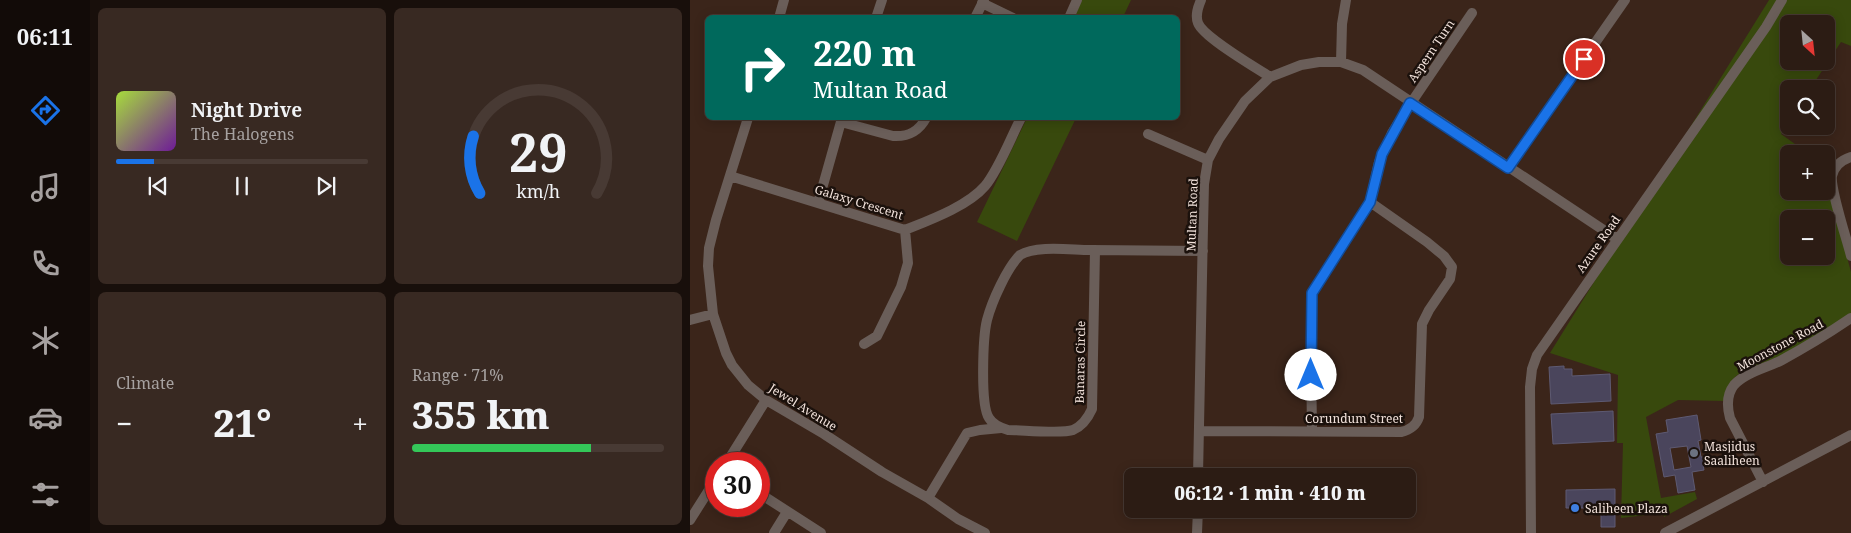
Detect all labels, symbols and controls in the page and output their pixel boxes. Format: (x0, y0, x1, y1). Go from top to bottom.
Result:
north arrow (1780, 15, 1835, 70)
map controls (1780, 15, 1835, 265)
street label: Aspern Turn (1404, 16, 1458, 86)
text: 06:11 (17, 21, 73, 51)
text: 220 m (813, 29, 916, 76)
icon: right (730, 35, 795, 100)
pin (1563, 38, 1605, 80)
icon: arrive (1570, 45, 1598, 73)
text: Multan Road (813, 74, 948, 104)
button: search (1780, 80, 1835, 135)
icon: directions (28, 93, 63, 128)
text: Night Drive (191, 97, 302, 123)
text: 29 (509, 116, 567, 187)
text: The Halogens (191, 123, 294, 145)
button: + (1780, 145, 1835, 200)
icon: music (28, 170, 63, 205)
icon: previous (144, 172, 172, 200)
icon: pause (228, 172, 256, 200)
icon: next (312, 172, 340, 200)
street label: Multan Road (1182, 177, 1202, 252)
text: km/h (516, 179, 560, 203)
street label: Galaxy Crescent (813, 180, 905, 224)
button: − (1780, 210, 1835, 265)
street label: Azure Road (1572, 211, 1624, 276)
icon: phone (28, 246, 63, 281)
street label: Moonstone Road (1734, 315, 1827, 375)
street label: Banaras Circle (1071, 320, 1089, 404)
icon: climate (28, 323, 63, 358)
position arrow (1284, 348, 1336, 400)
text: Range · 71% (412, 364, 504, 386)
text: Climate (116, 372, 174, 394)
street label: Jewel Avenue (765, 379, 840, 435)
text: 355 km (412, 388, 550, 440)
text: 21° (213, 396, 271, 448)
icon: car (28, 400, 63, 435)
text: − (116, 404, 132, 442)
text: + (352, 404, 368, 442)
street label: Corundum Street (1305, 410, 1403, 427)
place label: Masjidus Saaliheen (1704, 438, 1760, 469)
marker: Masjidus Saaliheen (1688, 447, 1700, 459)
speed limit sign: 30 (705, 452, 770, 517)
icon: filters (28, 477, 63, 512)
text: 06:12 · 1 min · 410 m (1174, 480, 1366, 506)
place label: Saliheen Plaza (1585, 500, 1668, 517)
marker: Saliheen Plaza (1569, 502, 1581, 514)

